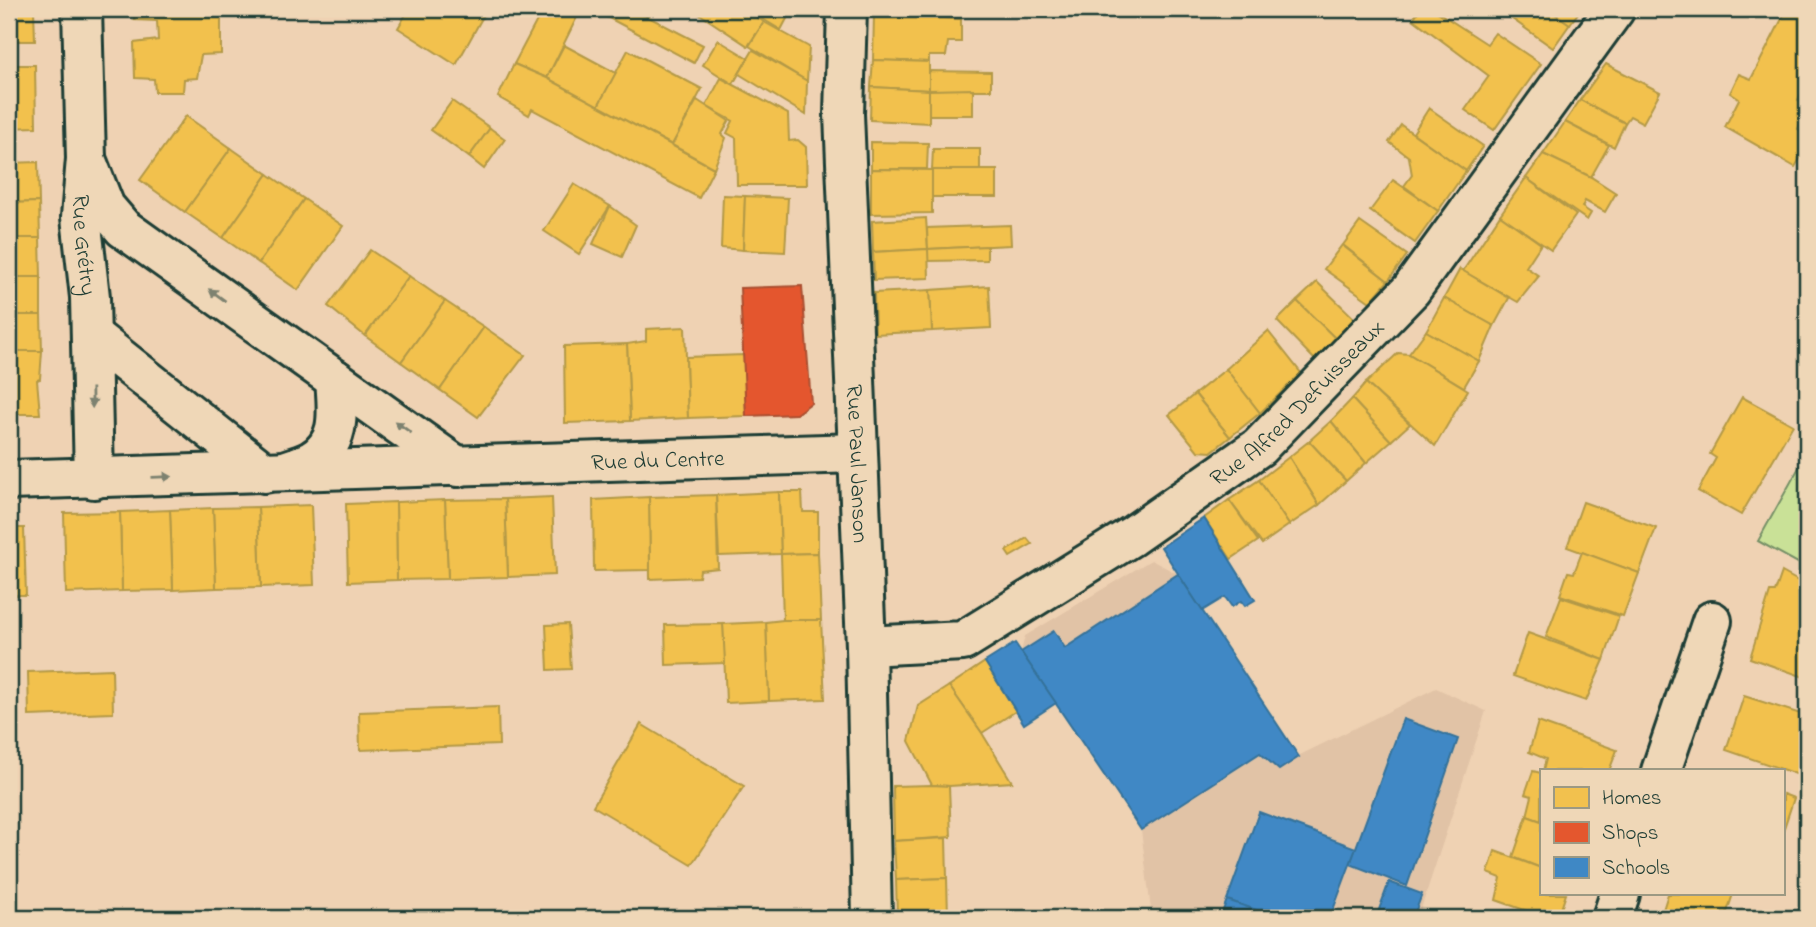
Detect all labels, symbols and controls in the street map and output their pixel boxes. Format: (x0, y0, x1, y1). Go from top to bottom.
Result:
street label: Rue Grétry (62, 192, 104, 297)
one-way arrow (208, 288, 226, 302)
street label: Rue Alfred Defuisseaux (1204, 313, 1393, 496)
street label: Rue Paul Janson (836, 384, 876, 544)
one-way arrow (86, 387, 98, 409)
one-way arrow (394, 420, 412, 434)
street label: Rue du Centre (591, 443, 726, 480)
one-way arrow (151, 471, 173, 483)
legend (1540, 769, 1784, 895)
text: Homes (1602, 784, 1662, 814)
text: Shops (1602, 819, 1659, 849)
text: Schools (1602, 854, 1670, 884)

